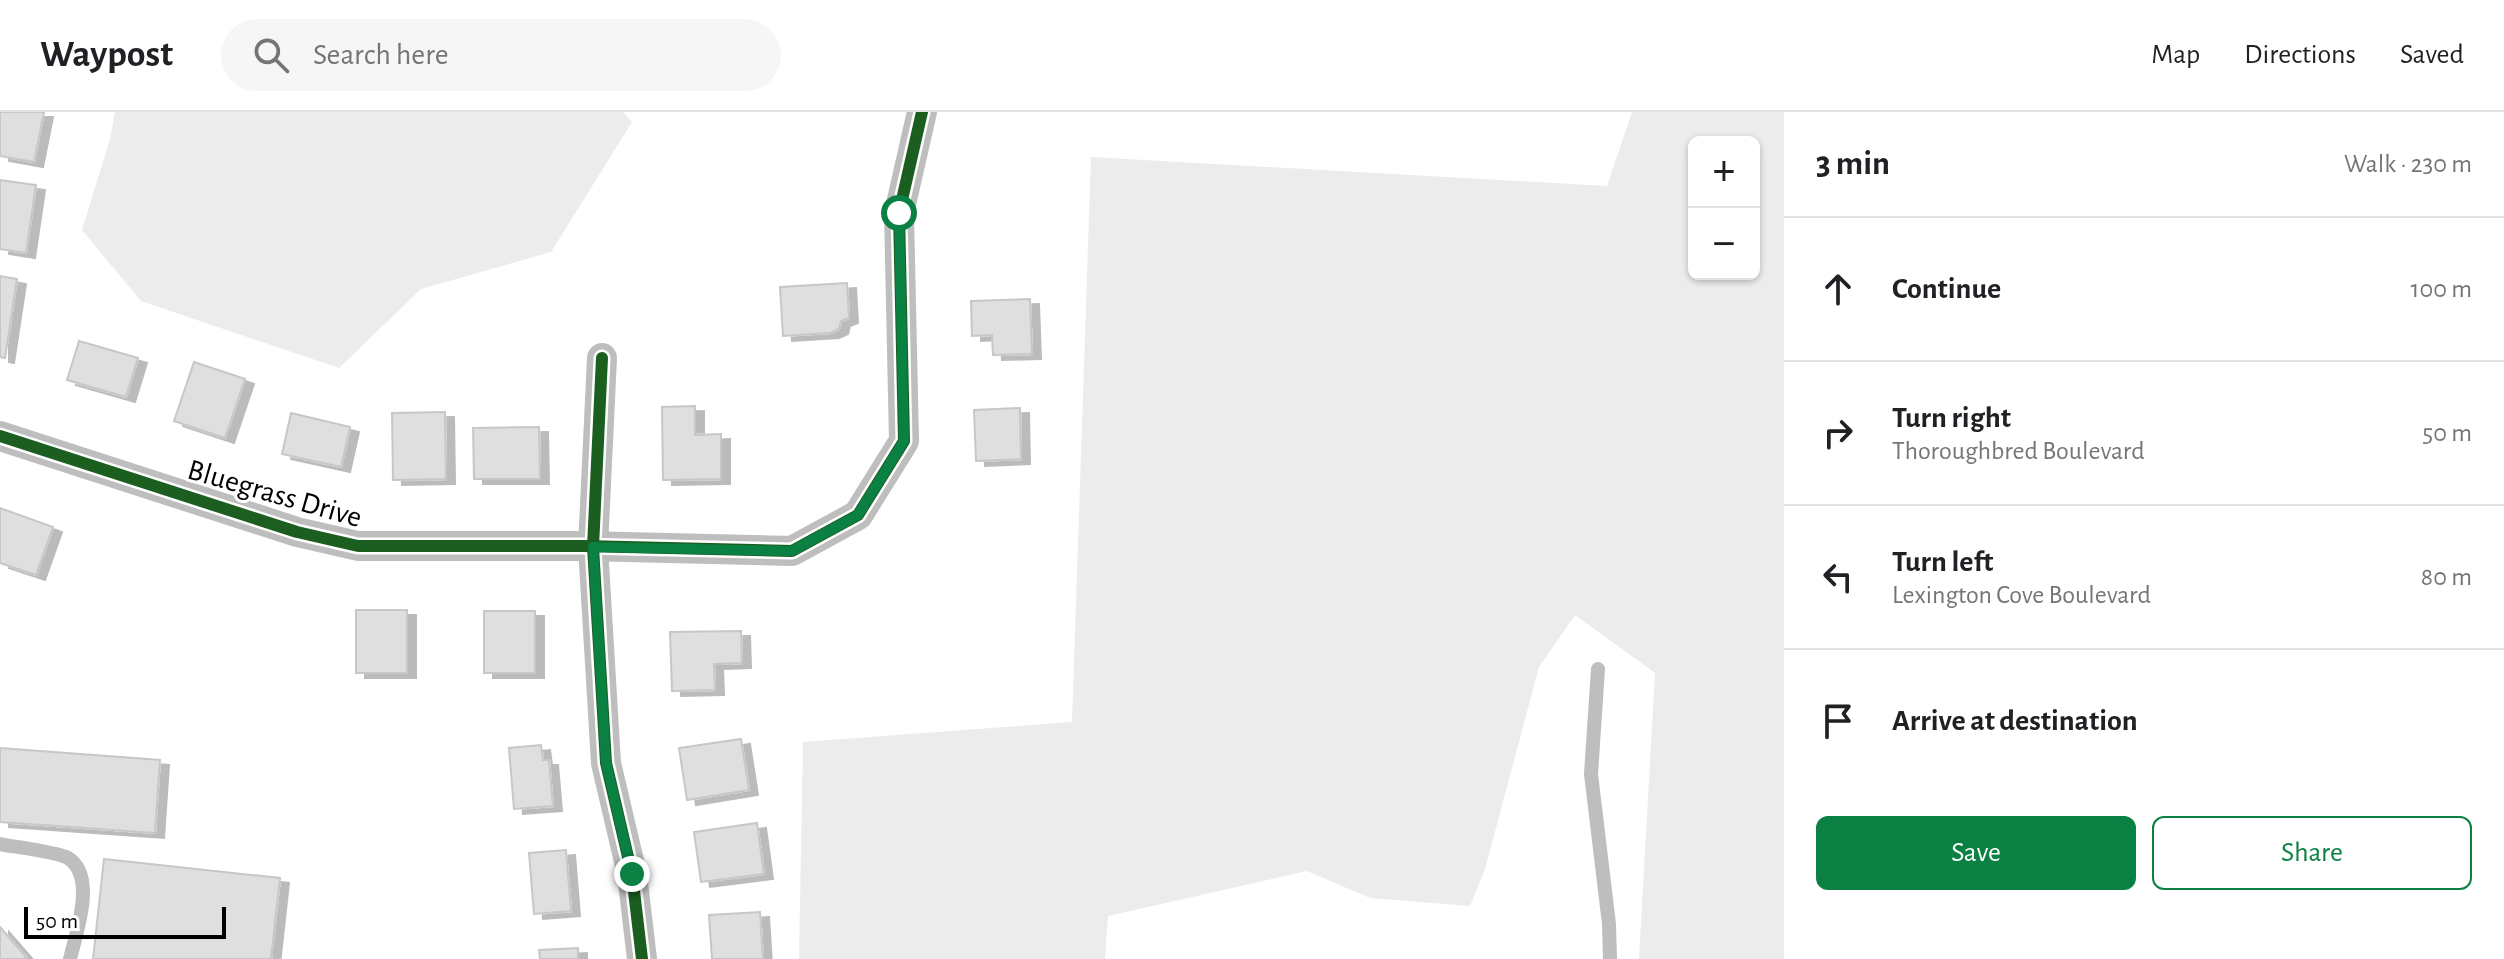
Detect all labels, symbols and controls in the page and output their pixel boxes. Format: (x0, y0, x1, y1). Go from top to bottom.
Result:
search box (221, 19, 781, 91)
icon: search (249, 33, 293, 77)
text: Waypost (40, 36, 173, 74)
text: Search here (313, 40, 449, 70)
text: Map (2151, 41, 2200, 69)
text: Directions (2244, 41, 2356, 69)
text: Saved (2400, 41, 2464, 69)
map controls (1688, 136, 1760, 280)
button: + (1688, 136, 1760, 208)
text: 3 min (1816, 147, 1890, 181)
text: Walk · 230 m (2344, 151, 2472, 177)
route start (881, 195, 917, 231)
button: − (1688, 208, 1760, 280)
icon: ahead (1816, 267, 1860, 311)
text: Continue (1892, 274, 2001, 304)
text: 100 m (2411, 276, 2472, 302)
text: Turn right (1892, 403, 2011, 433)
icon: right (1816, 411, 1860, 455)
text: 50 m (2422, 420, 2472, 446)
text: Thoroughbred Boulevard (1892, 438, 2145, 464)
street label: Bluegrass Drive (184, 455, 365, 533)
text: Turn left (1892, 547, 1993, 577)
icon: left (1816, 555, 1860, 599)
text: 80 m (2421, 564, 2472, 590)
text: Lexington Cove Boulevard (1892, 582, 2151, 608)
icon: arrive (1816, 699, 1860, 743)
text: Arrive at destination (1892, 706, 2138, 736)
button: Save (1816, 816, 2136, 890)
button: Share (2152, 816, 2472, 890)
route end (614, 856, 650, 892)
scale bar (24, 903, 226, 939)
text: 50 m (36, 910, 78, 932)

